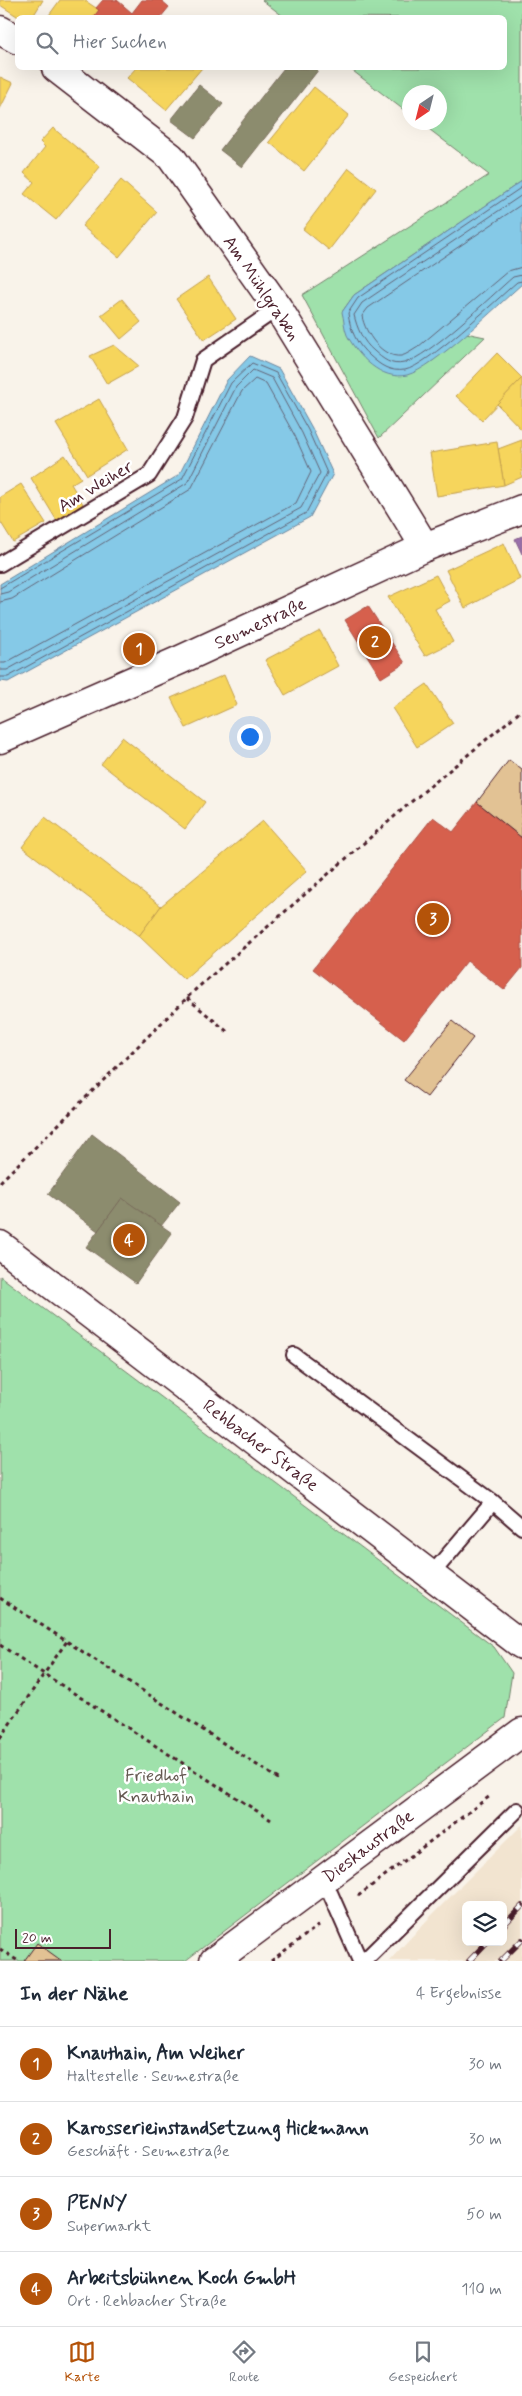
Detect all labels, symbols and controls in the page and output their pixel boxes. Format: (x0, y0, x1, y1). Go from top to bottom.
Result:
search box (15, 15, 507, 70)
icon: search (33, 29, 61, 57)
text: Hier suchen (73, 30, 167, 55)
north arrow (402, 85, 447, 130)
street label: Am Mühlgraben (216, 231, 305, 346)
street label: Am Weiher (54, 455, 138, 519)
street label: Seumestraße (211, 592, 310, 656)
pin: 2 (359, 623, 391, 661)
pin: 1 (123, 630, 155, 668)
your location (237, 724, 263, 750)
pin: 3 (417, 900, 449, 938)
pin: 4 (113, 1221, 145, 1259)
street label: Rehbacher Straße (198, 1394, 323, 1497)
park label: Friedhof Knauthain (118, 1764, 194, 1809)
street label: Dieskaustraße (318, 1804, 419, 1889)
map controls (462, 1901, 507, 1946)
button: layers (462, 1901, 507, 1946)
scale bar (15, 1926, 111, 1949)
text: 20 m (22, 1929, 52, 1947)
text: In der Nähe (20, 1980, 128, 2008)
text: 4 Ergebnisse (416, 1983, 502, 2004)
text: Knauthain, Am Weiher (67, 2041, 244, 2066)
text: 1 (32, 2054, 40, 2075)
text: 30 m (469, 2054, 502, 2075)
text: Haltestelle · Seumestraße (67, 2066, 239, 2087)
text: Karosserieinstandsetzung Hickmann (67, 2116, 369, 2141)
text: 2 (32, 2129, 40, 2150)
text: 30 m (469, 2129, 502, 2150)
text: Geschäft · Seumestraße (67, 2141, 230, 2162)
text: PENNY (67, 2191, 127, 2216)
text: 3 (32, 2204, 40, 2225)
text: 50 m (466, 2204, 502, 2225)
text: Supermarkt (67, 2216, 151, 2237)
text: Arbeitsbühnen Koch GmbH (67, 2266, 296, 2291)
text: 4 (31, 2279, 41, 2300)
text: 110 m (461, 2279, 502, 2300)
text: Ort · Rehbacher Straße (67, 2291, 227, 2312)
tab: Karte (64, 2338, 100, 2386)
tab: Route (229, 2338, 259, 2386)
tab: Gespeichert (388, 2338, 458, 2386)

